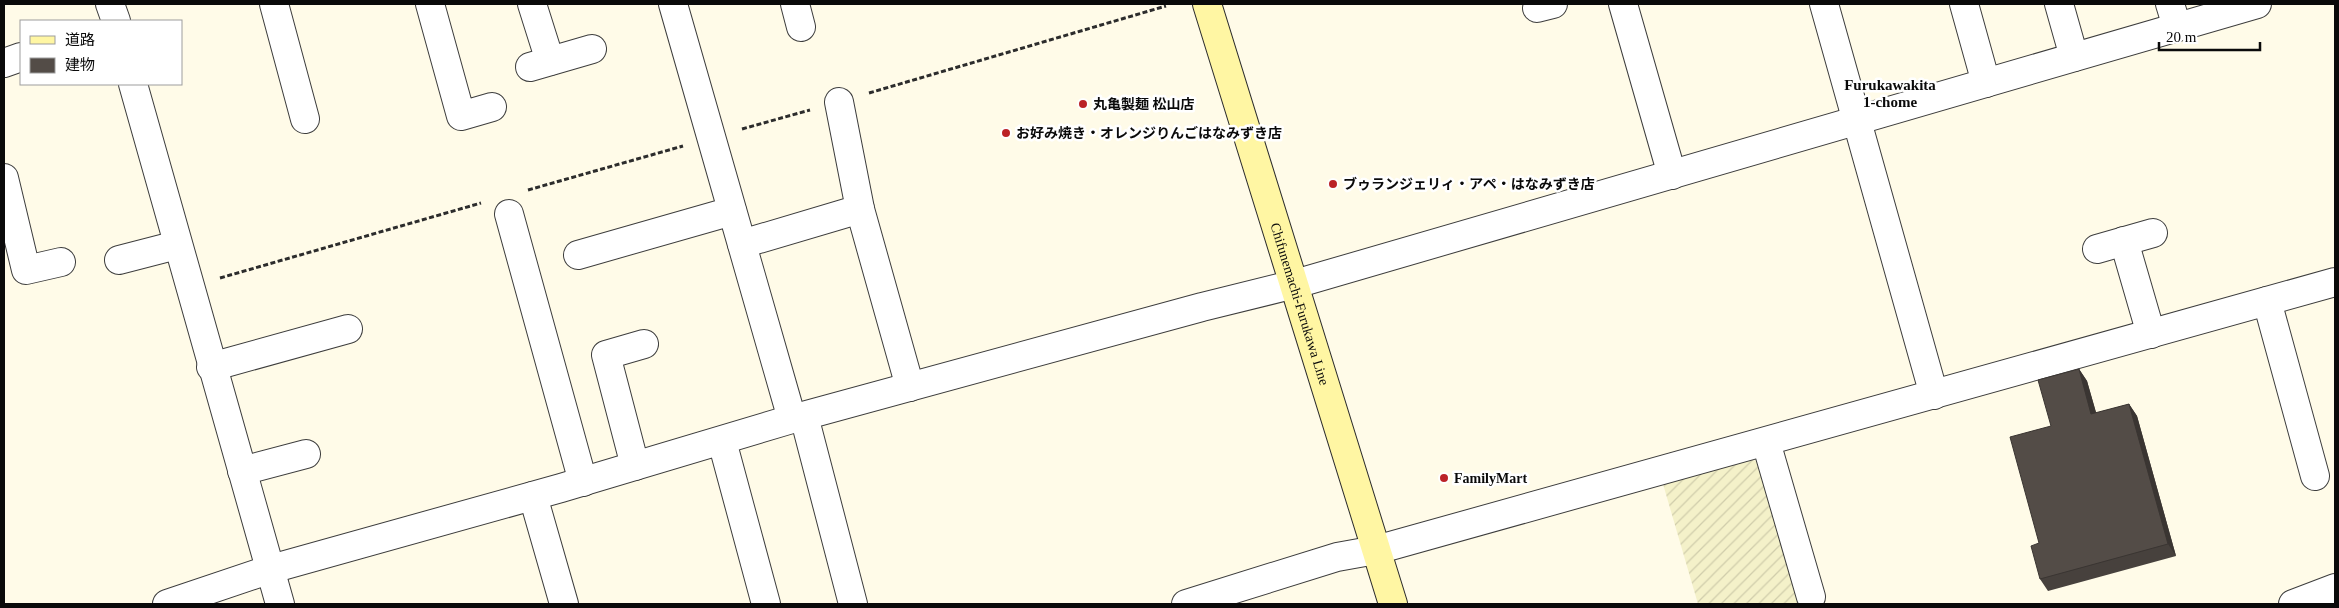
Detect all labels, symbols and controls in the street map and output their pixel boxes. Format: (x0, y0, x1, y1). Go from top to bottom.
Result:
legend (20, 20, 182, 85)
scale bar (2159, 20, 2260, 52)
text: 20 m (2166, 29, 2197, 45)
text: 道路 (65, 32, 95, 48)
text: 建物 (65, 57, 95, 73)
district label: Furukawakita 1-chome (1844, 77, 1936, 110)
place label: 丸亀製麺 松山店 (1093, 96, 1195, 112)
marker: 丸亀製麺 松山店 (1077, 98, 1089, 110)
place label: お好み焼き・オレンジりんごはなみずき店 (1016, 125, 1282, 141)
marker: お好み焼き・オレンジりんごはなみずき店 (1000, 127, 1012, 139)
place label: ブゥランジェリィ・アペ・はなみずき店 (1343, 176, 1595, 192)
marker: ブゥランジェリィ・アペ・はなみずき店 (1327, 178, 1339, 190)
street label: Chifunemachi-Furukawa Line (1267, 221, 1332, 387)
place label: FamilyMart (1454, 471, 1527, 486)
marker: FamilyMart (1438, 472, 1450, 484)

